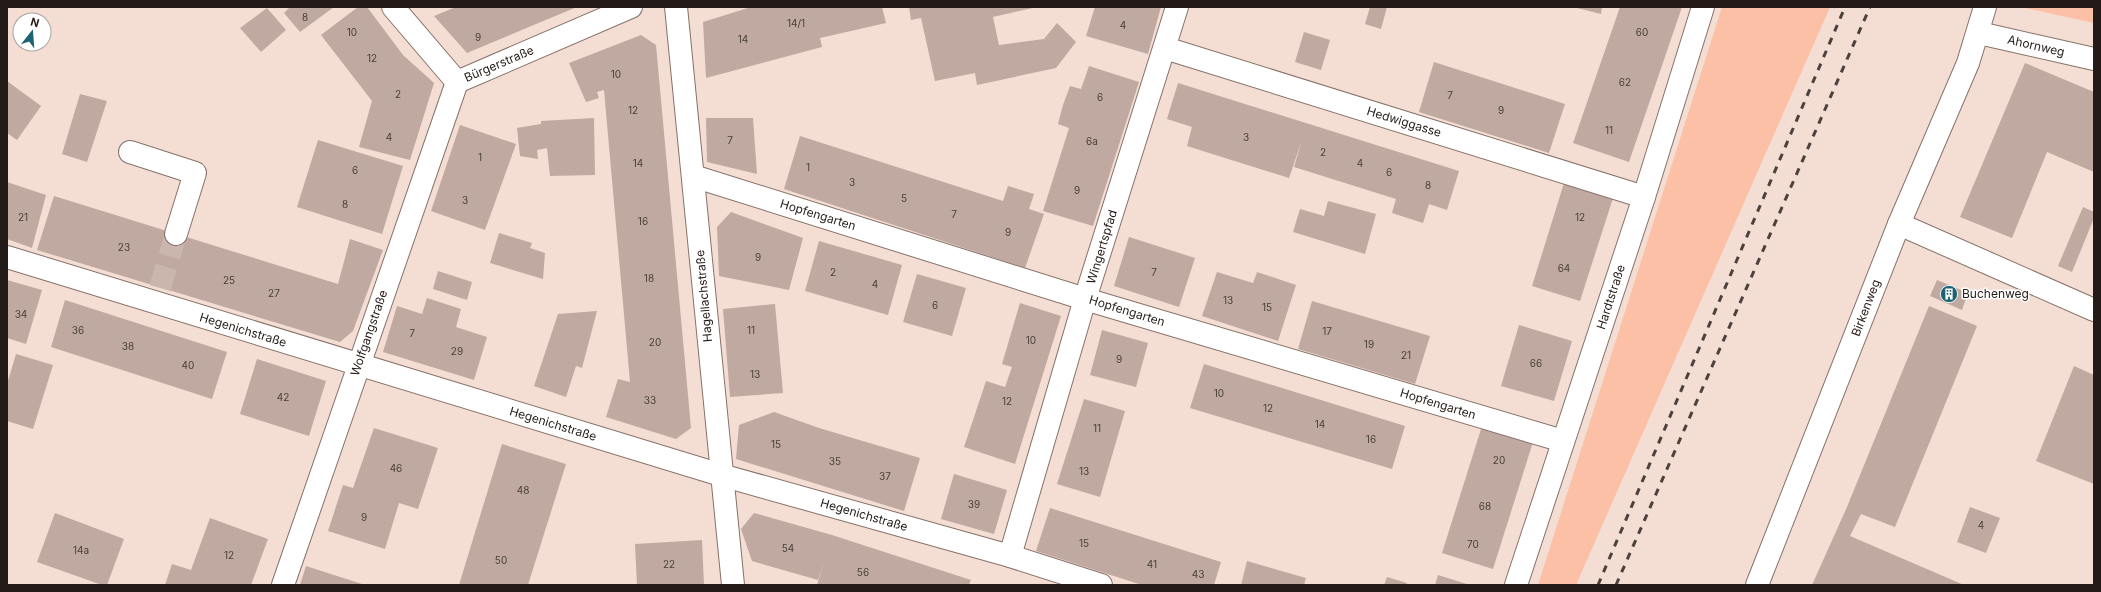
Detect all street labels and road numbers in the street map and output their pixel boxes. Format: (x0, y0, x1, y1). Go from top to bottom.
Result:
street label: Ahornweg (2006, 32, 2066, 59)
street label: Bürgerstraße (462, 42, 536, 85)
street label: Hedwiggasse (1365, 103, 1443, 140)
street label: Hopfengarten (778, 196, 858, 233)
street label: Wingertspfad (1083, 208, 1120, 286)
street label: Hagellachstraße (692, 249, 715, 343)
street label: Hardtstraße (1593, 263, 1628, 331)
street label: Birkenweg (1848, 277, 1883, 338)
street label: Wolfgangstraße (347, 288, 390, 378)
street label: Hopfengarten (1087, 292, 1167, 329)
street label: Hegenichstraße (198, 309, 288, 350)
street label: Hopfengarten (1398, 385, 1478, 422)
street label: Hegenichstraße (508, 403, 598, 444)
street label: Hegenichstraße (819, 495, 910, 534)

